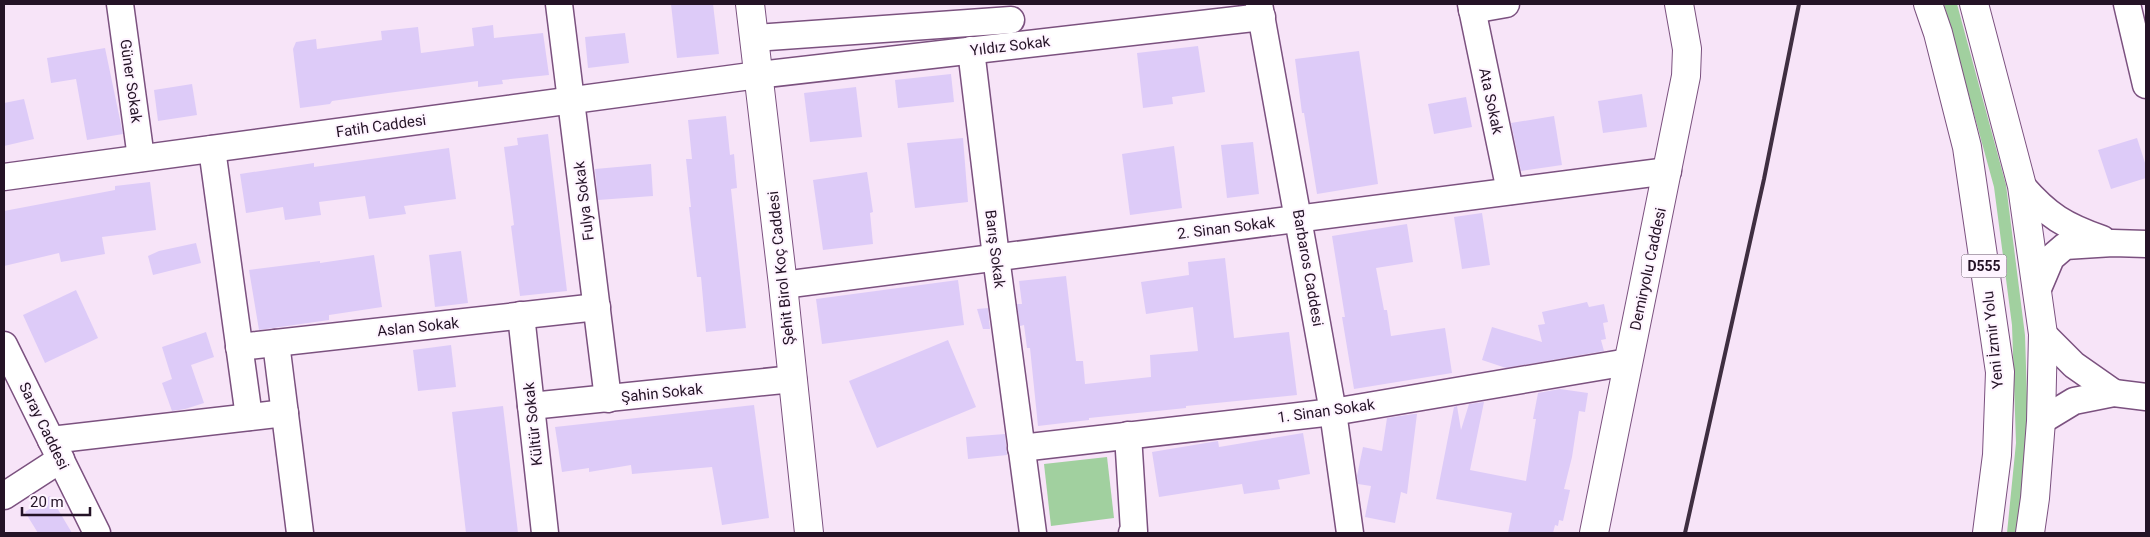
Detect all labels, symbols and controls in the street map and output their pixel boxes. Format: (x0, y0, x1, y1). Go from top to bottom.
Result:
street label: Yıldız Sokak (969, 32, 1051, 60)
street label: Güner Sokak (116, 38, 146, 124)
street label: Ata Sokak (1475, 66, 1507, 136)
street label: Fatih Caddesi (335, 111, 427, 141)
street label: Fulya Sokak (570, 160, 598, 242)
street label: Şehit Birol Koç Caddesi (764, 190, 798, 346)
street label: Demiryolu Caddesi (1626, 206, 1670, 332)
street label: Barbaros Caddesi (1289, 208, 1327, 328)
street label: Barış Sokak (981, 209, 1009, 289)
street label: 2. Sinan Sokak (1176, 213, 1276, 243)
road number: D555 (1962, 255, 2006, 278)
street label: Yeni İzmir Yolu (1979, 290, 2007, 390)
street label: Aslan Sokak (376, 314, 460, 340)
street label: Saray Caddesi (15, 379, 73, 473)
street label: Şahin Sokak (620, 380, 704, 406)
street label: Kültür Sokak (520, 381, 546, 467)
street label: 1. Sinan Sokak (1276, 395, 1376, 427)
scale bar (22, 484, 90, 516)
text: 20 m (30, 493, 64, 511)

